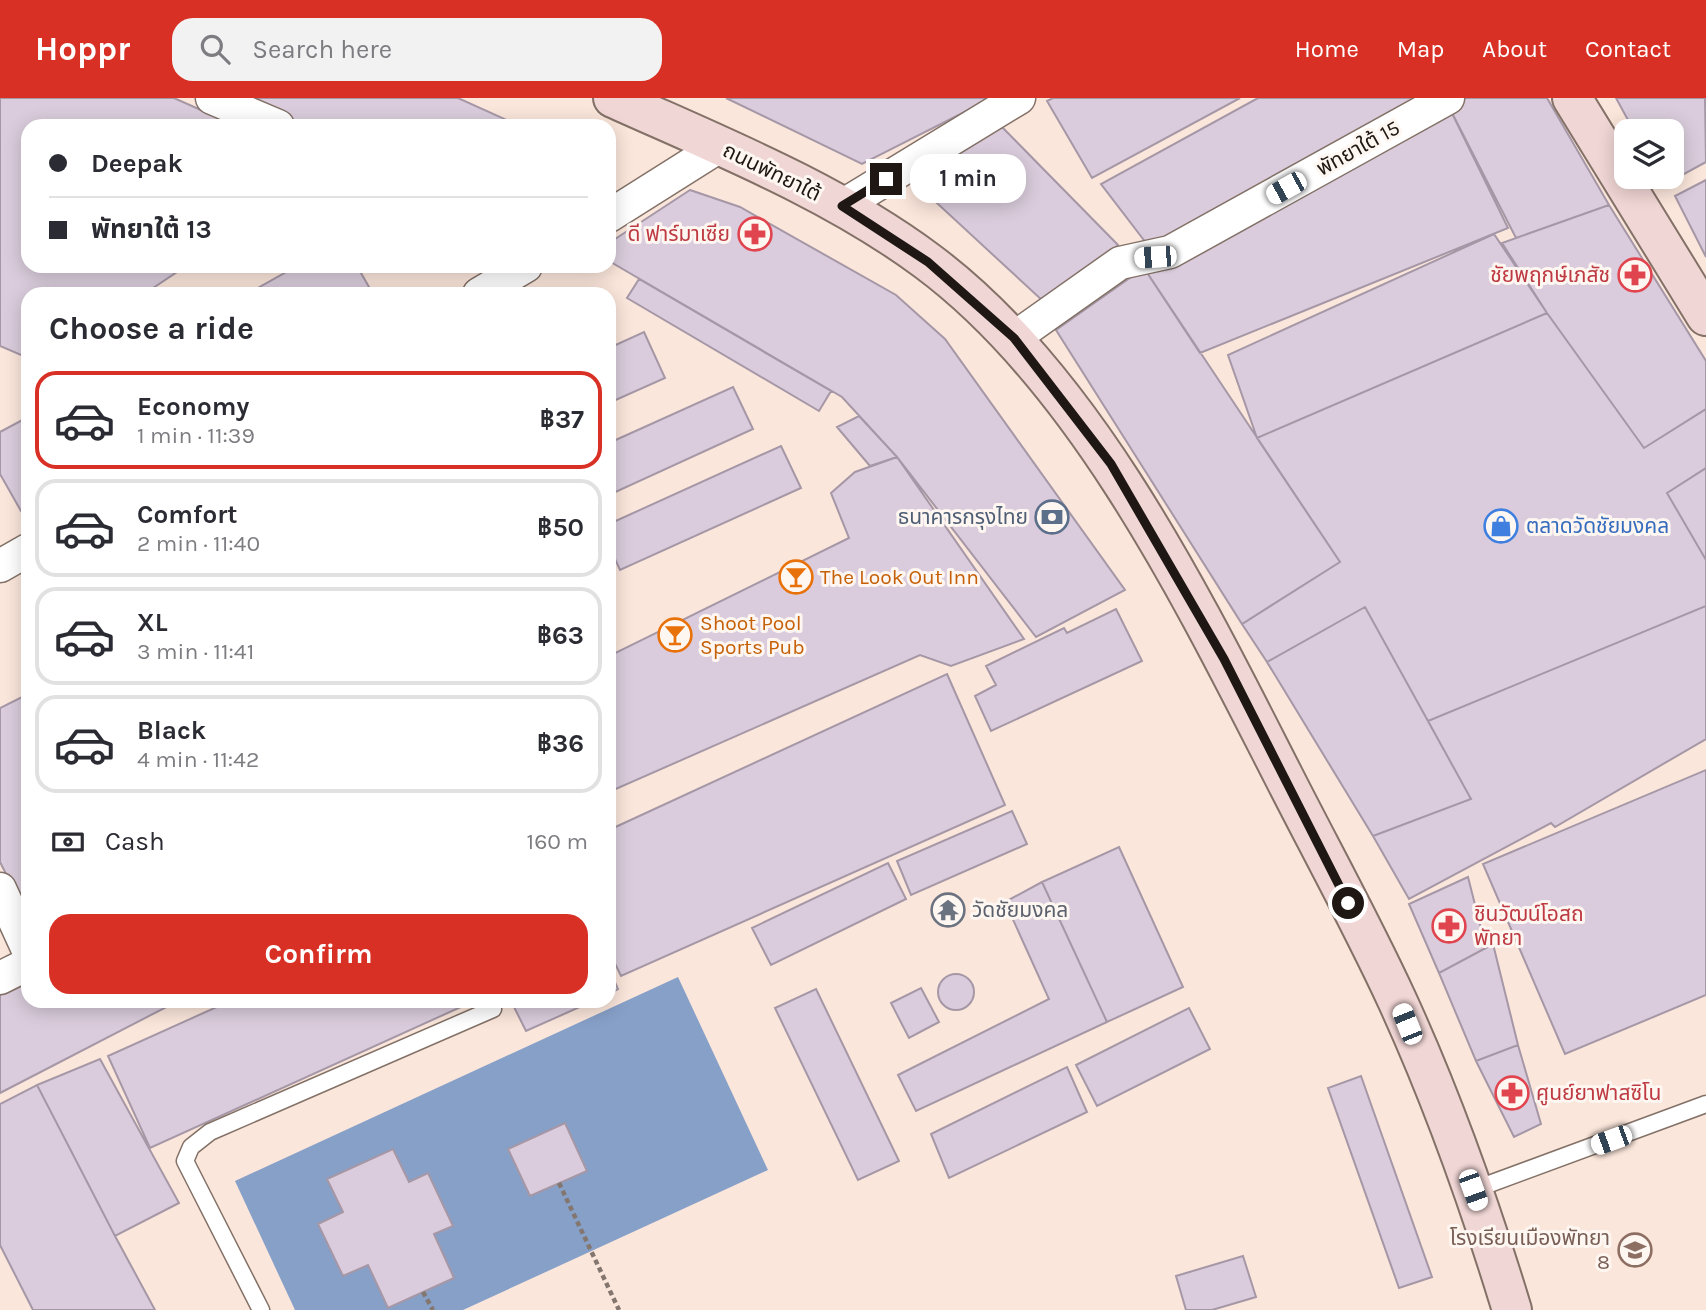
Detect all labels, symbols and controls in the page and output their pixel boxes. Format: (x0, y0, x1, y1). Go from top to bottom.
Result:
search box (172, 18, 662, 81)
text: Hoppr (35, 30, 130, 68)
icon: search (196, 30, 234, 68)
text: Search here (252, 34, 392, 65)
text: Home (1295, 35, 1359, 63)
text: Map (1397, 35, 1444, 63)
text: About (1482, 35, 1547, 63)
text: Contact (1585, 35, 1671, 63)
street label: พัทยาใต้ 15 (1312, 115, 1404, 181)
map controls (1614, 119, 1684, 189)
button: layers (1614, 119, 1684, 189)
street label: ถนนพัทยาใต้ (719, 138, 825, 206)
text: Deepak (91, 148, 183, 179)
callout: 1 min (910, 154, 1026, 204)
route end (870, 163, 902, 195)
text: 1 min (939, 165, 997, 192)
car (1263, 169, 1310, 207)
text: พัทยาใต้ 13 (91, 214, 212, 245)
pharmacy icon: ดี ฟาร์มาเซีย (736, 215, 774, 253)
place label: ดี ฟาร์มาเซีย (627, 222, 730, 246)
car (1134, 245, 1177, 269)
pharmacy icon: ชัยพฤกษ์เภสัช (1616, 256, 1654, 294)
place label: ชัยพฤกษ์เภสัช (1490, 263, 1610, 287)
text: Choose a ride (49, 310, 254, 347)
icon: car (53, 389, 116, 452)
text: Economy (137, 391, 249, 422)
text: ฿37 (540, 404, 584, 435)
text: 1 min · 11:39 (137, 422, 255, 449)
icon: car (53, 497, 116, 560)
bank icon: ธนาคารกรุงไทย (1033, 498, 1071, 536)
text: Comfort (137, 499, 238, 530)
place label: ธนาคารกรุงไทย (898, 505, 1028, 530)
shop icon: ตลาดวัดชัยมงคล (1482, 507, 1520, 545)
text: ฿50 (537, 512, 584, 543)
place label: ตลาดวัดชัยมงคล (1526, 514, 1669, 538)
text: 2 min · 11:40 (137, 530, 260, 557)
bar icon: The Look Out Inn (777, 558, 815, 596)
place label: The Look Out Inn (820, 565, 979, 589)
icon: car (53, 605, 116, 668)
text: XL (137, 607, 168, 638)
place label: Shoot Pool Sports Pub (700, 611, 805, 659)
bar icon: Shoot Pool Sports Pub (656, 616, 694, 654)
text: ฿63 (537, 620, 584, 651)
text: 3 min · 11:41 (137, 638, 254, 665)
icon: car (53, 713, 116, 776)
text: Black (137, 715, 206, 746)
text: ฿36 (537, 728, 584, 759)
text: 4 min · 11:42 (137, 746, 259, 773)
icon: cash (49, 823, 87, 861)
text: Cash (105, 826, 165, 857)
text: 160 m (527, 828, 588, 855)
route start (1332, 887, 1364, 919)
temple icon: วัดชัยมงคล (929, 891, 967, 929)
place label: วัดชัยมงคล (972, 898, 1068, 922)
place label: ชินวัฒน์โอสถ พัทยา (1474, 902, 1584, 950)
pharmacy icon: ชินวัฒน์โอสถ พัทยา (1430, 907, 1468, 945)
button: Confirm (49, 914, 588, 994)
car (1390, 1001, 1425, 1047)
pharmacy icon: ศูนย์ยาฟาสซิโน (1493, 1074, 1531, 1112)
place label: ศูนย์ยาฟาสซิโน (1536, 1081, 1661, 1106)
car (1588, 1123, 1635, 1157)
car (1456, 1167, 1491, 1213)
place label: โรงเรียนเมืองพัทยา 8 (1450, 1226, 1610, 1274)
school or university icon: โรงเรียนเมืองพัทยา 8 (1616, 1231, 1654, 1269)

